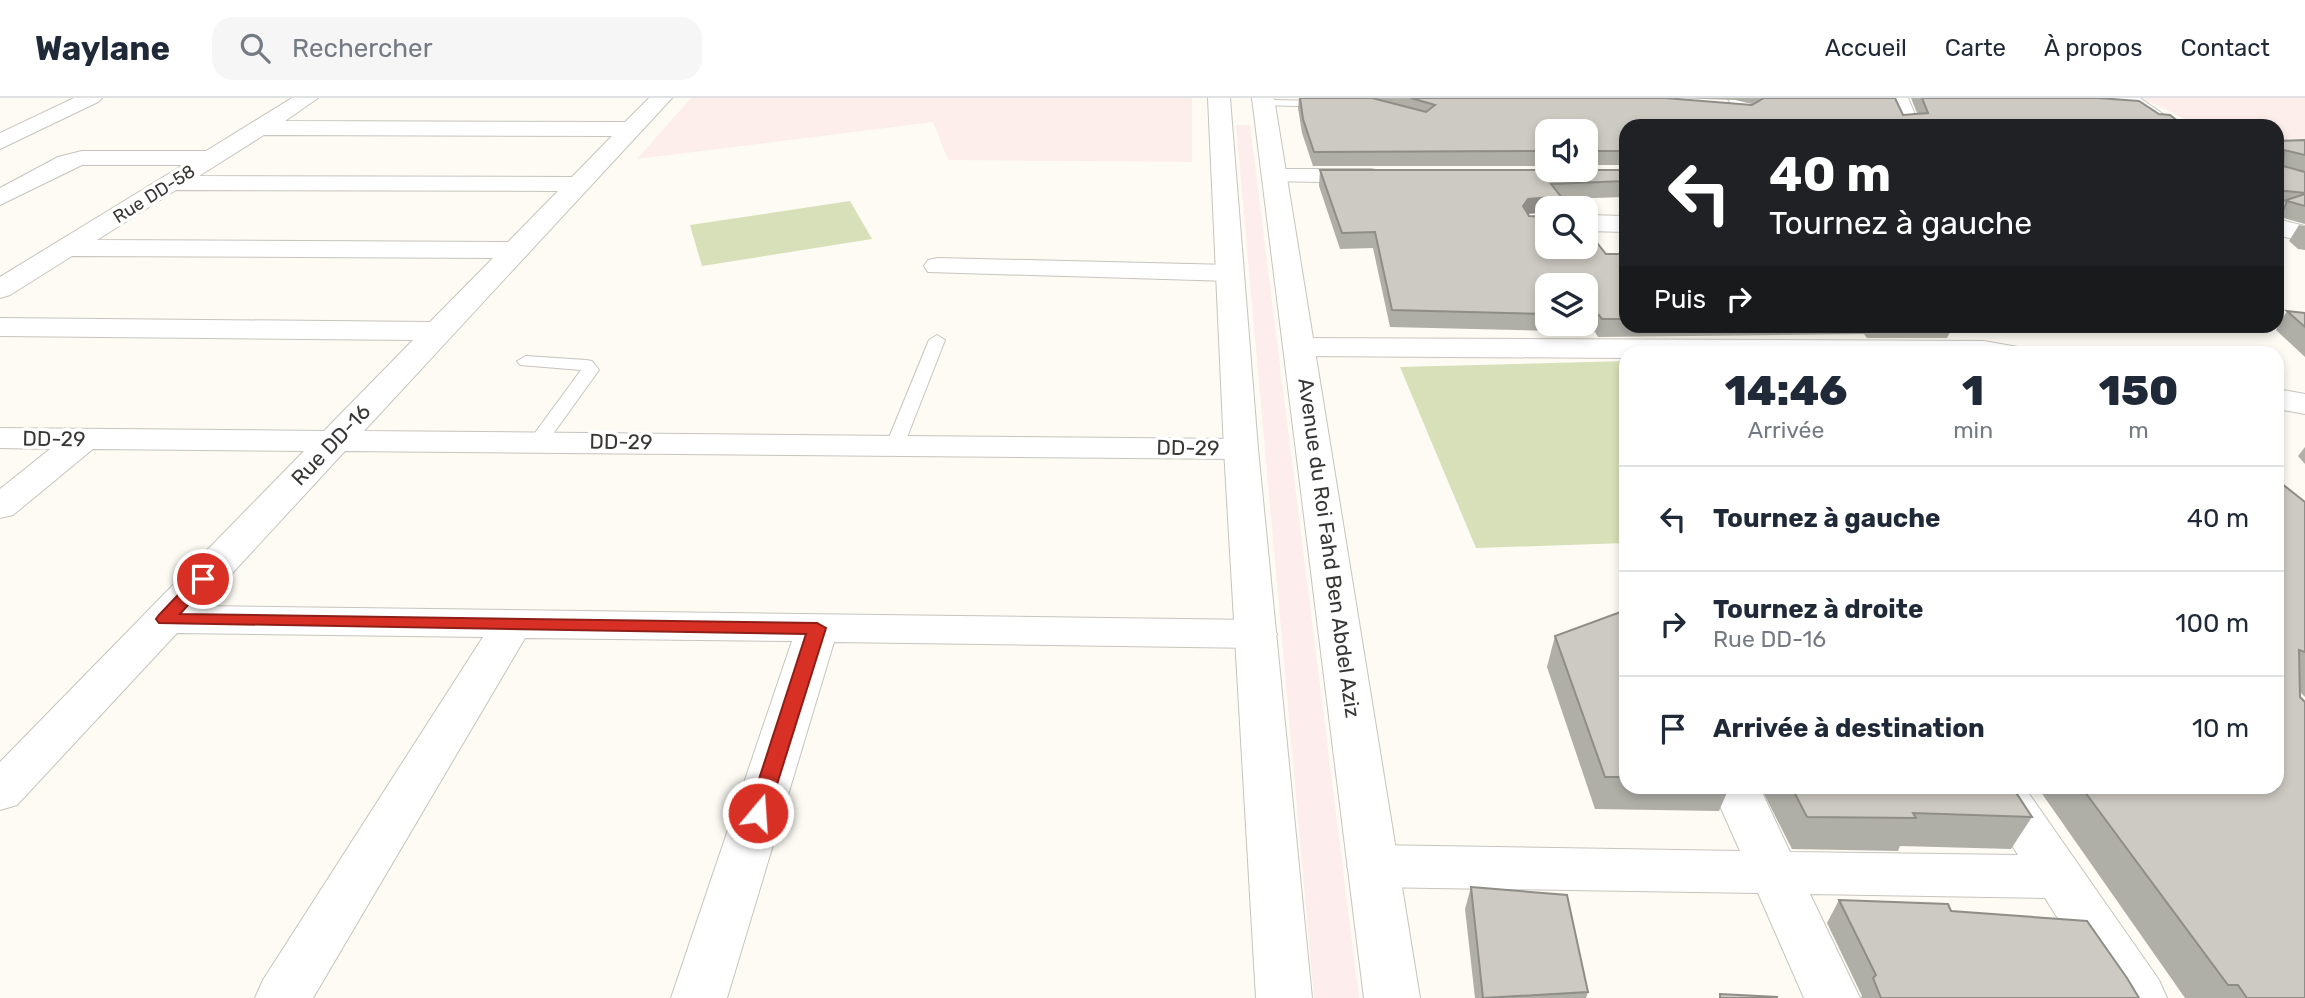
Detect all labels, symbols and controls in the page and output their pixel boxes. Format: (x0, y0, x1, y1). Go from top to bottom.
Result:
search box (212, 17, 702, 80)
text: Waylane (35, 29, 170, 68)
icon: search (236, 29, 274, 67)
text: Rechercher (292, 33, 433, 64)
text: Accueil (1825, 34, 1907, 62)
text: Carte (1945, 34, 2006, 62)
text: À propos (2044, 34, 2143, 62)
text: Contact (2181, 34, 2270, 62)
map controls (1535, 119, 1598, 336)
button: sound (1535, 119, 1598, 182)
text: 40 m (1769, 145, 1891, 203)
icon: left (1654, 147, 1745, 238)
street label: Rue DD-58 (109, 160, 199, 228)
button: search (1535, 196, 1598, 259)
text: Tournez à gauche (1769, 204, 2032, 242)
button: layers (1535, 273, 1598, 336)
icon: right (1720, 280, 1758, 318)
text: Puis (1654, 284, 1706, 315)
text: 14:46 (1725, 366, 1847, 416)
text: 1 (1962, 366, 1984, 416)
text: 150 (2099, 366, 2178, 416)
street label: Avenue du Roi Fahd Ben Abdel Aziz (1293, 376, 1366, 719)
street label: Rue DD-16 (286, 399, 376, 490)
text: Arrivée (1748, 416, 1824, 444)
text: min (1953, 416, 1993, 444)
text: m (2128, 416, 2149, 444)
street label: DD-29 (22, 425, 86, 452)
street label: DD-29 (589, 428, 653, 455)
street label: DD-29 (1156, 434, 1220, 461)
icon: left (1654, 500, 1692, 538)
text: Tournez à gauche (1713, 503, 1941, 534)
text: 40 m (2187, 503, 2249, 534)
pin (173, 549, 233, 609)
icon: arrive (184, 560, 222, 598)
text: Tournez à droite (1713, 594, 1923, 625)
icon: right (1654, 605, 1692, 643)
text: 100 m (2175, 608, 2249, 639)
text: Rue DD-16 (1713, 625, 1826, 653)
icon: arrive (1654, 710, 1692, 748)
text: Arrivée à destination (1713, 713, 1985, 744)
text: 10 m (2192, 713, 2249, 744)
position arrow (721, 776, 795, 850)

